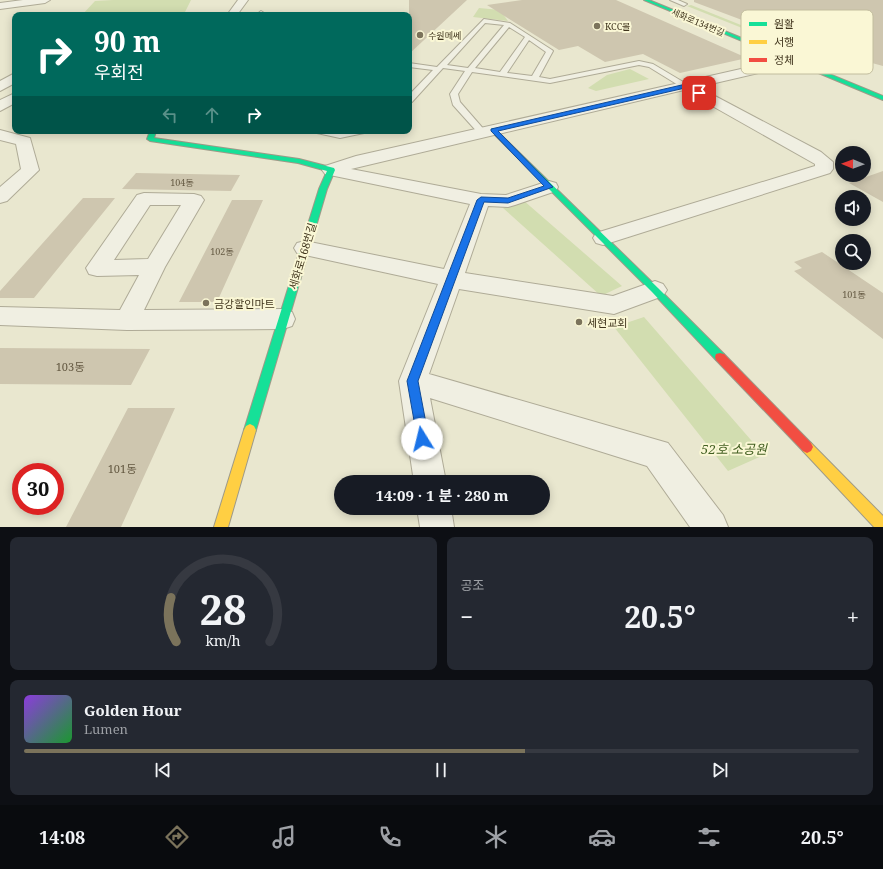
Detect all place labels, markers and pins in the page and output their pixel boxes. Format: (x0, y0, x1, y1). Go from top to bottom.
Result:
place label: KCC몰 (605, 20, 630, 33)
marker: KCC몰 (592, 21, 602, 31)
place label: 수원메쎄 (428, 29, 461, 42)
marker: 수원메쎄 (415, 30, 425, 40)
pin (682, 76, 716, 110)
place label: 금강할인마트 (214, 296, 275, 311)
marker: 금강할인마트 (201, 298, 211, 308)
place label: 세현교회 (587, 315, 627, 330)
marker: 세현교회 (574, 317, 584, 327)

